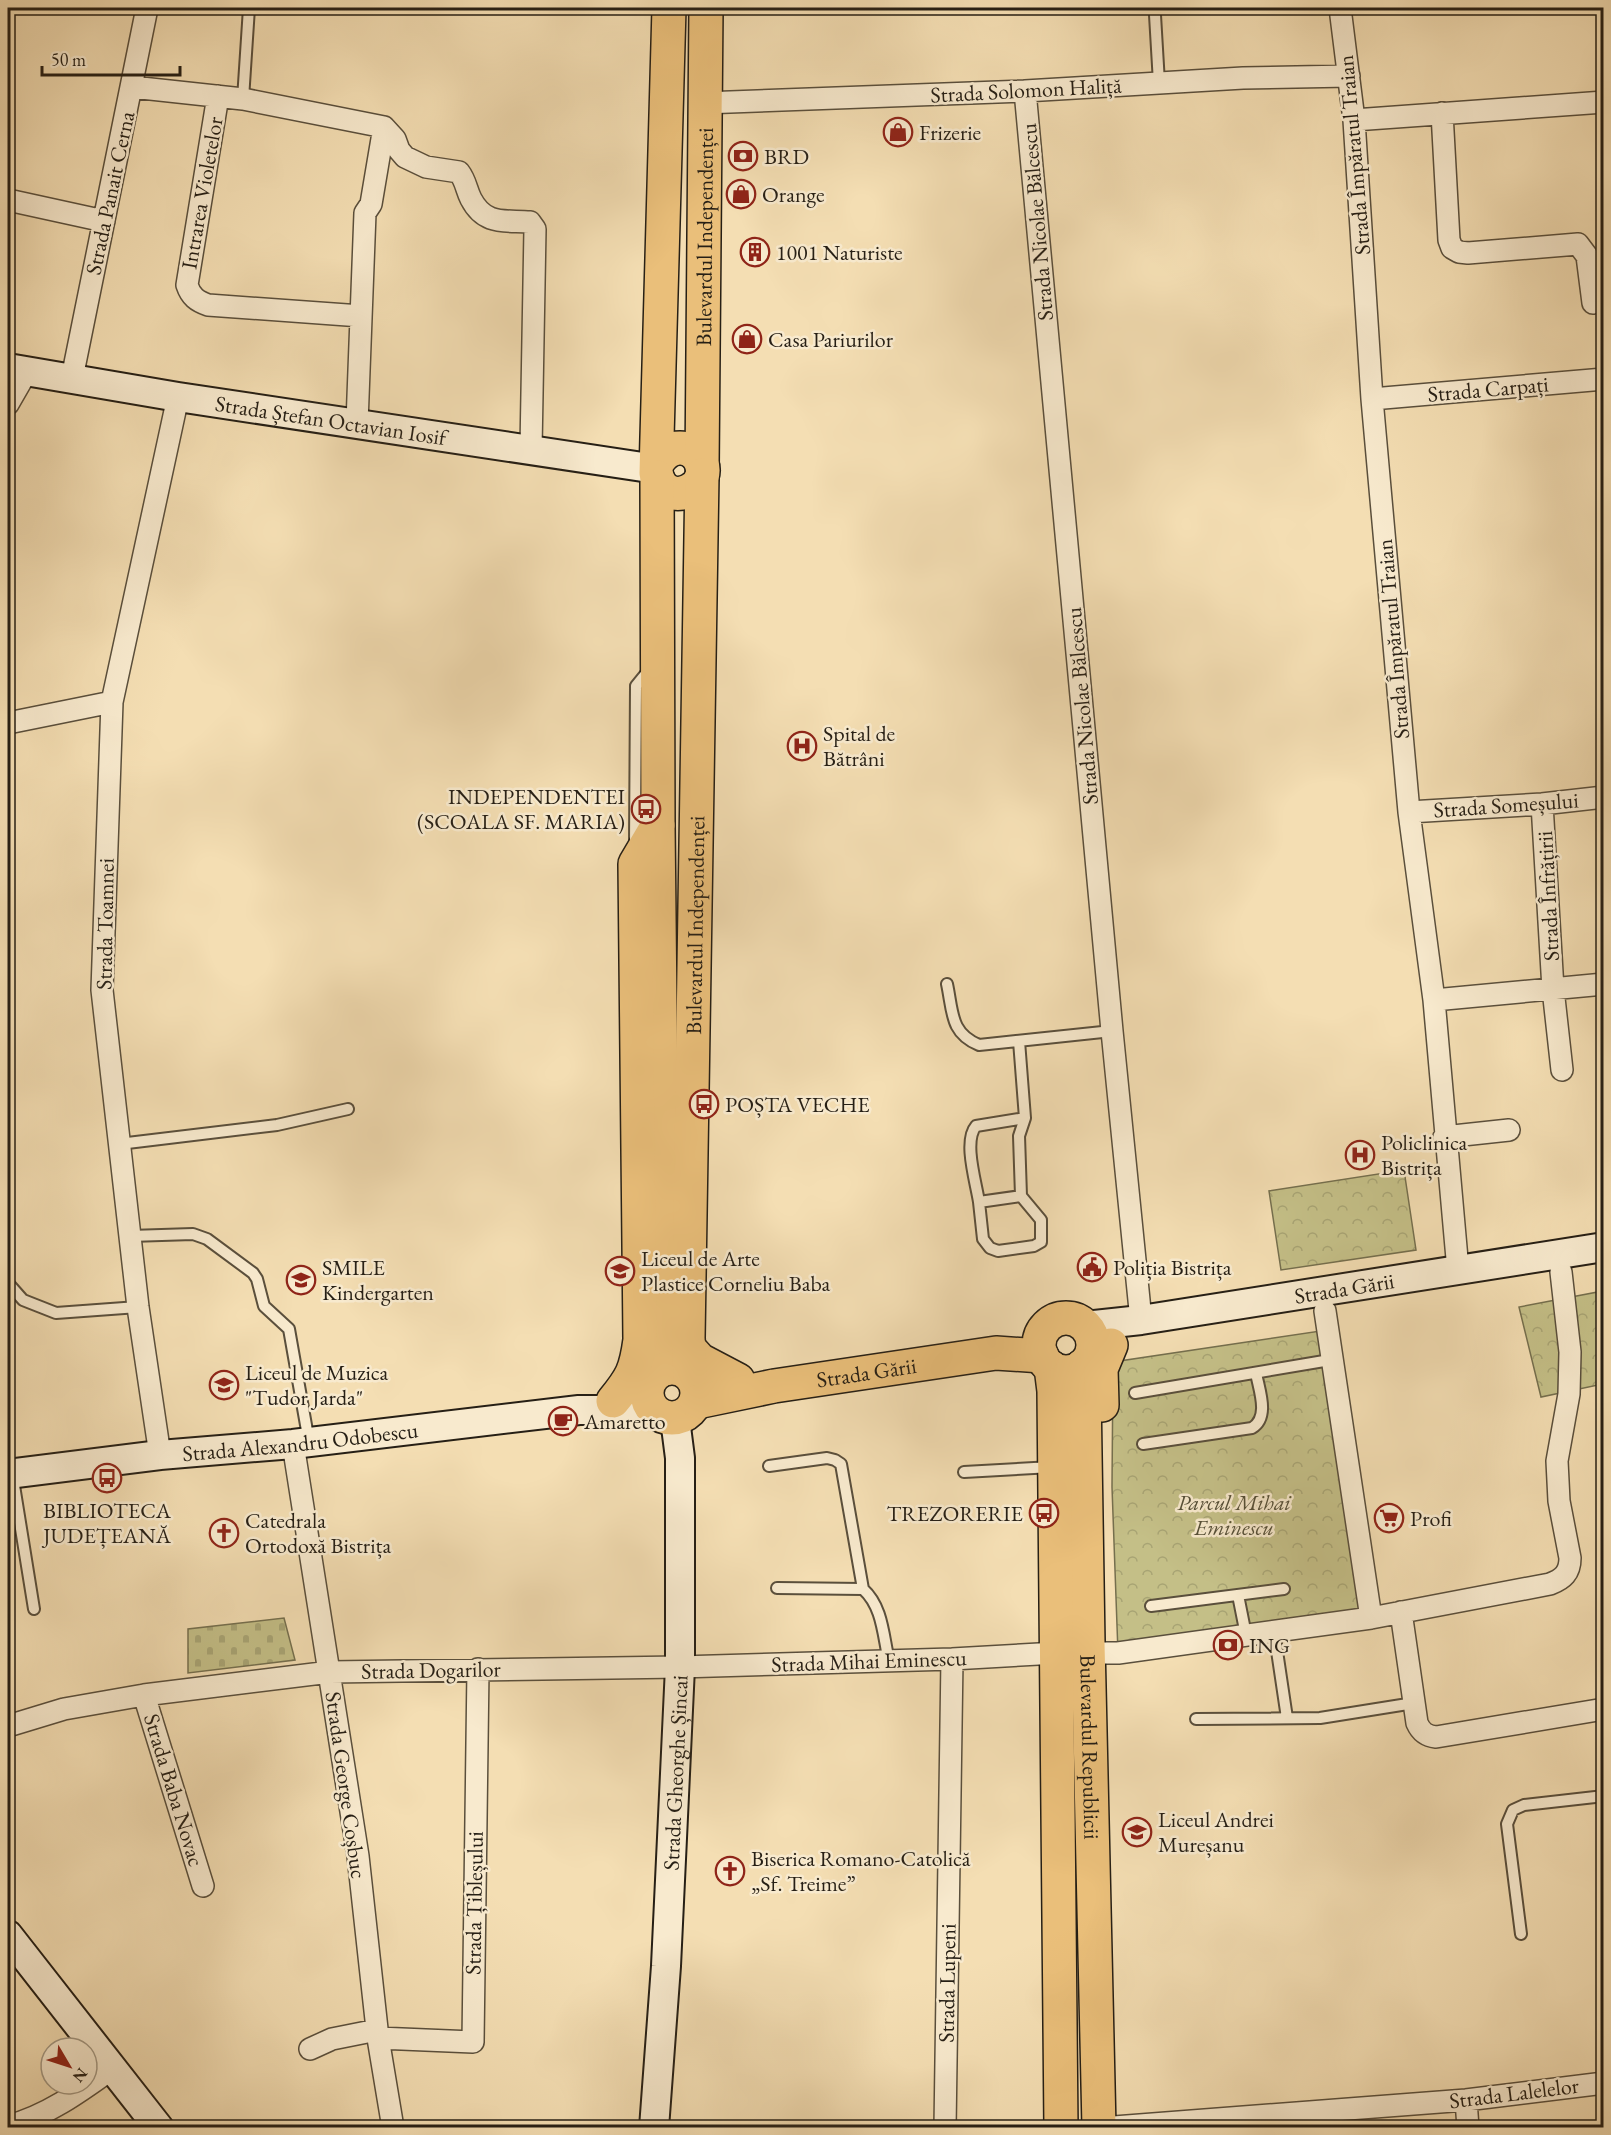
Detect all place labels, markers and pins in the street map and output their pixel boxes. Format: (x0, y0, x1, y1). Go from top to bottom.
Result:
shop icon: Frizerie (882, 116, 914, 148)
place label: Frizerie (919, 118, 982, 147)
bank icon: BRD (727, 140, 759, 172)
place label: BRD (764, 142, 809, 171)
shop icon: Orange (725, 178, 757, 210)
place label: Orange (762, 180, 825, 209)
building icon: 1001 Naturiste (739, 236, 771, 268)
place label: 1001 Naturiste (776, 238, 903, 267)
shop icon: Casa Pariurilor (731, 323, 763, 355)
place label: Casa Pariurilor (768, 325, 894, 354)
place label: Spital de Bătrâni (823, 719, 896, 773)
hospital icon: Spital de Bătrâni (786, 730, 818, 762)
place label: INDEPENDENTEI (SCOALA SF. MARIA) (417, 782, 626, 836)
bus stop icon: INDEPENDENTEI (SCOALA SF. MARIA) (630, 793, 662, 825)
bus stop icon: POȘTA VECHE (688, 1088, 720, 1120)
place label: POȘTA VECHE (725, 1090, 870, 1119)
place label: Policlinica Bistrița (1381, 1128, 1468, 1182)
hospital icon: Policlinica Bistrița (1344, 1139, 1376, 1171)
place label: Liceul de Arte Plastice Corneliu Baba (641, 1244, 830, 1298)
public building icon: Poliția Bistrița (1076, 1251, 1108, 1283)
place label: SMILE Kindergarten (322, 1253, 434, 1307)
place label: Poliția Bistrița (1113, 1253, 1232, 1282)
school or university icon: Liceul de Arte Plastice Corneliu Baba (604, 1255, 636, 1287)
school or university icon: SMILE Kindergarten (285, 1264, 317, 1296)
place label: Liceul de Muzica "Tudor Jarda" (245, 1358, 388, 1412)
school or university icon: Liceul de Muzica "Tudor Jarda" (208, 1369, 240, 1401)
cafe icon: Amaretto (547, 1405, 579, 1437)
place label: Amaretto (583, 1407, 666, 1436)
bus stop icon: BIBLIOTECA JUDEȚEANĂ (91, 1462, 123, 1494)
place label: BIBLIOTECA JUDEȚEANĂ (41, 1496, 172, 1550)
bus stop icon: TREZORERIE (1028, 1497, 1060, 1529)
place label: TREZORERIE (886, 1499, 1023, 1528)
supermarket icon: Profi (1373, 1502, 1405, 1534)
place label: Profi (1410, 1504, 1452, 1533)
place label: Catedrala Ortodoxă Bistrița (245, 1506, 391, 1560)
church icon: Catedrala Ortodoxă Bistrița (208, 1517, 240, 1549)
bank icon: ING (1212, 1629, 1244, 1661)
place label: ING (1249, 1631, 1290, 1660)
place label: Liceul Andrei Mureșanu (1158, 1805, 1274, 1859)
school or university icon: Liceul Andrei Mureșanu (1121, 1816, 1153, 1848)
place label: Biserica Romano-Catolică „Sf. Treime” (751, 1844, 971, 1898)
church icon: Biserica Romano-Catolică „Sf. Treime” (714, 1855, 746, 1887)

